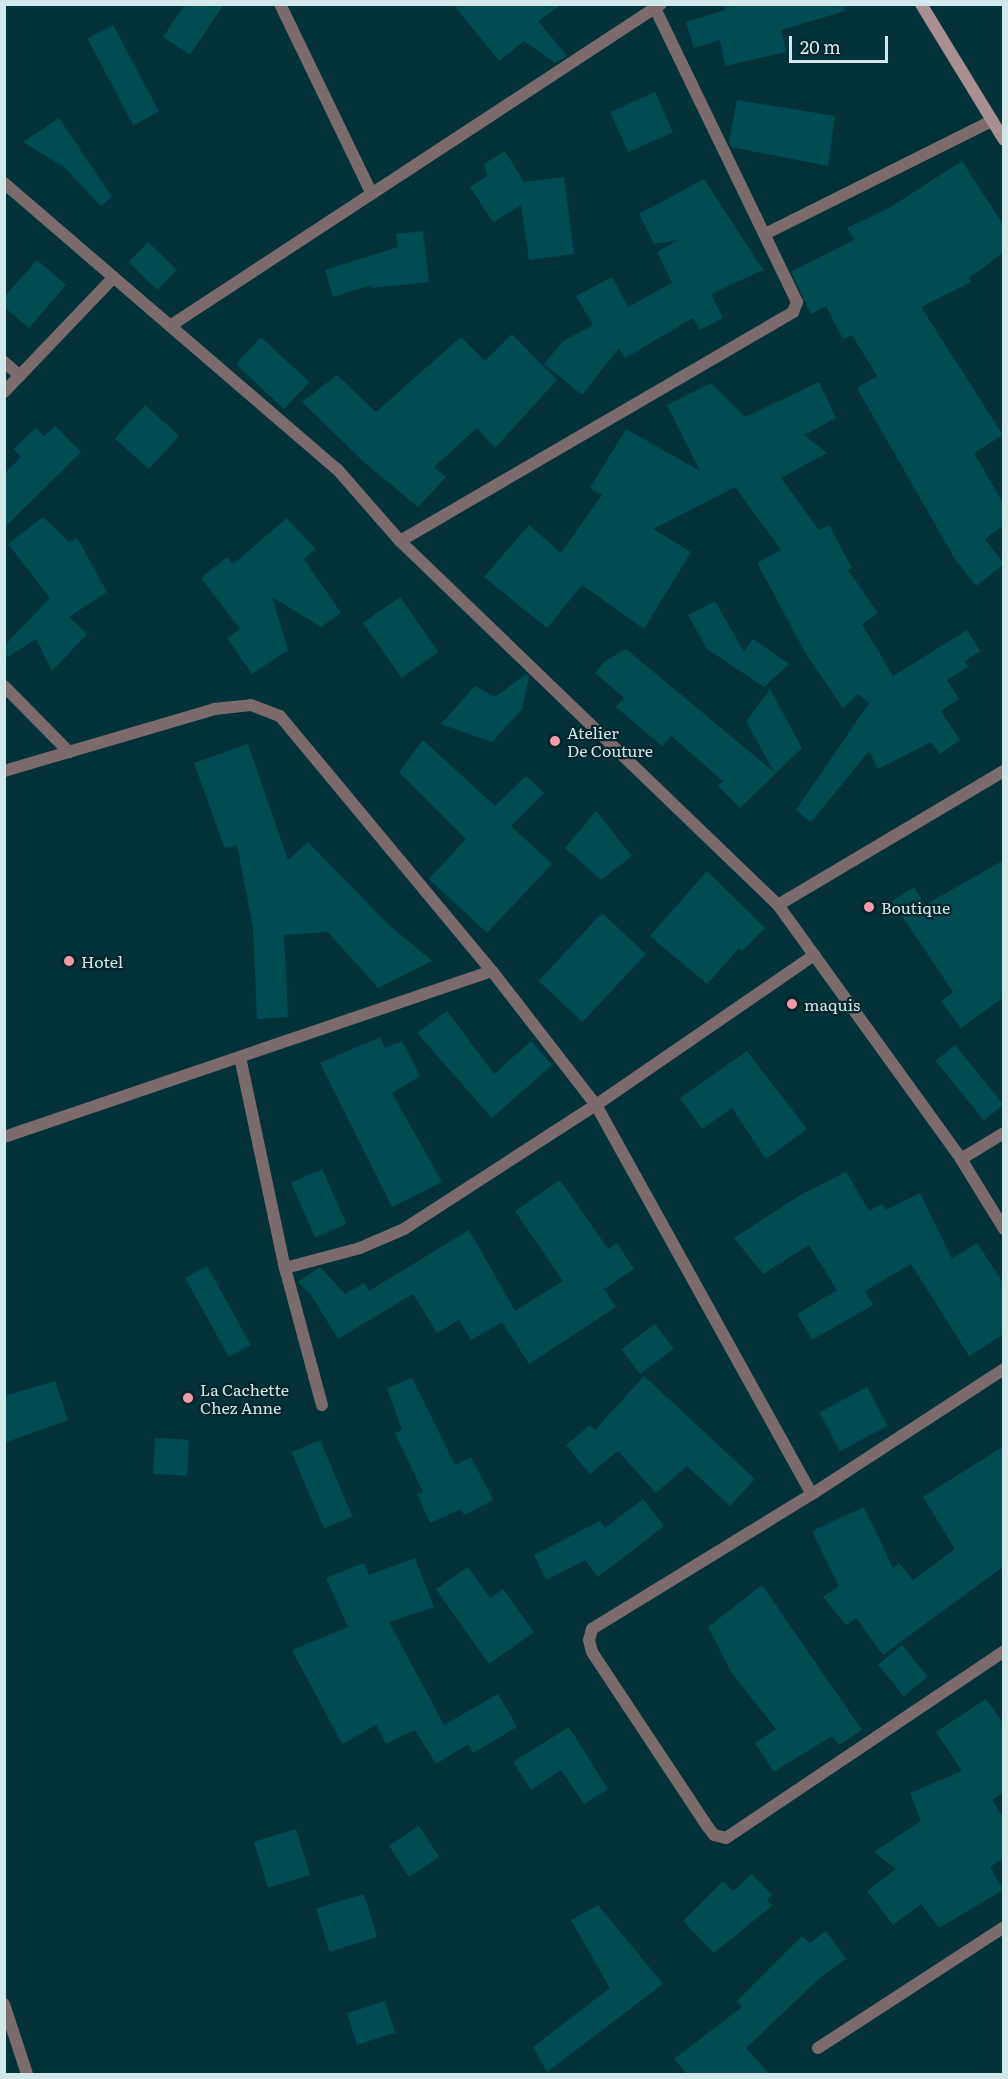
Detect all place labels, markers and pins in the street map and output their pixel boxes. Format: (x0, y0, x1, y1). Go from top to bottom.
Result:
place label: Atelier De Couture (567, 722, 653, 760)
marker: Atelier De Couture (548, 734, 562, 748)
place label: Boutique (881, 897, 950, 917)
marker: Boutique (862, 900, 876, 914)
place label: Hotel (81, 951, 123, 971)
marker: Hotel (62, 954, 76, 968)
place label: maquis (804, 994, 860, 1014)
marker: maquis (785, 997, 799, 1011)
place label: La Cachette Chez Anne (200, 1379, 289, 1417)
marker: La Cachette Chez Anne (181, 1391, 195, 1405)

